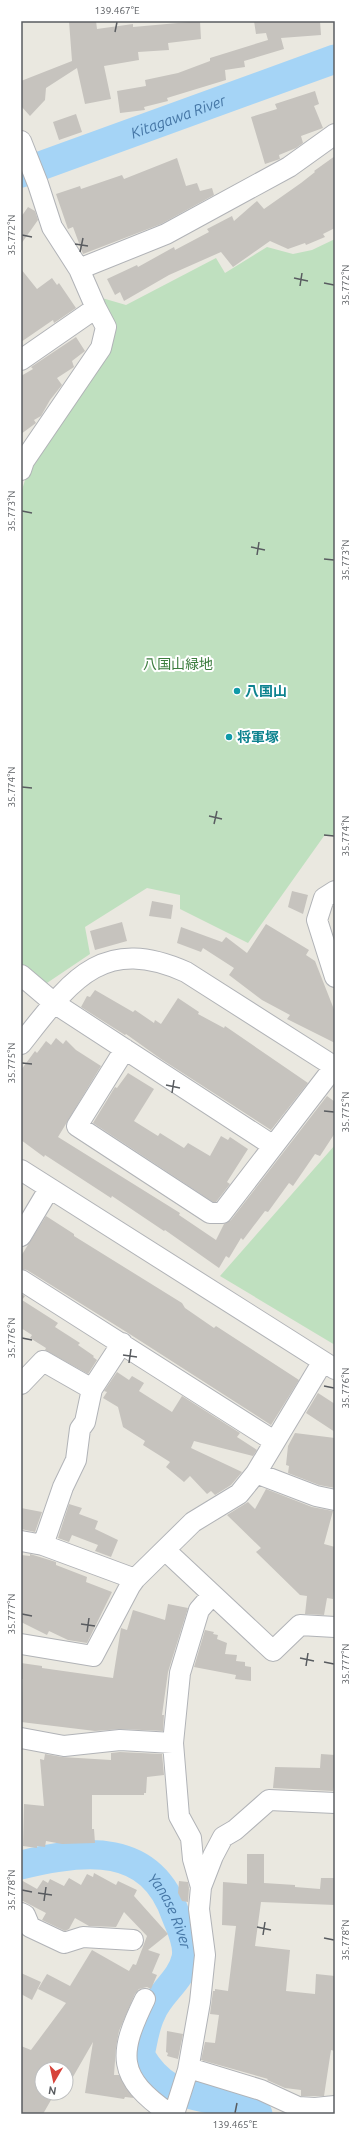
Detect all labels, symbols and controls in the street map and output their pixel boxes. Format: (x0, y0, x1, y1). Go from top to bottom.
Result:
text: 139.467°E (94, 5, 140, 16)
water label: Kitagawa River (128, 91, 229, 141)
text: 35.772°N (6, 214, 17, 256)
text: 35.772°N (340, 264, 351, 306)
text: 35.773°N (6, 490, 17, 532)
text: 35.773°N (340, 539, 351, 581)
park label: 八国山緑地 (143, 656, 213, 672)
place label: 八国山 (245, 683, 287, 699)
marker: 八国山 (232, 686, 242, 696)
place label: 将軍塚 (237, 729, 279, 745)
marker: 将軍塚 (224, 732, 234, 742)
text: 35.774°N (6, 766, 17, 808)
text: 35.774°N (340, 815, 351, 857)
text: 35.775°N (6, 1042, 17, 1084)
text: 35.775°N (340, 1091, 351, 1133)
text: 35.776°N (6, 1317, 17, 1359)
text: 35.776°N (340, 1367, 351, 1409)
text: 35.777°N (6, 1593, 17, 1635)
text: 35.777°N (340, 1643, 351, 1685)
text: 35.778°N (6, 1869, 17, 1911)
water label: Yanase River (145, 1869, 195, 1951)
text: 35.778°N (340, 1919, 351, 1961)
north arrow (34, 2061, 74, 2101)
text: N (47, 2084, 57, 2097)
text: 139.465°E (212, 2119, 258, 2130)

